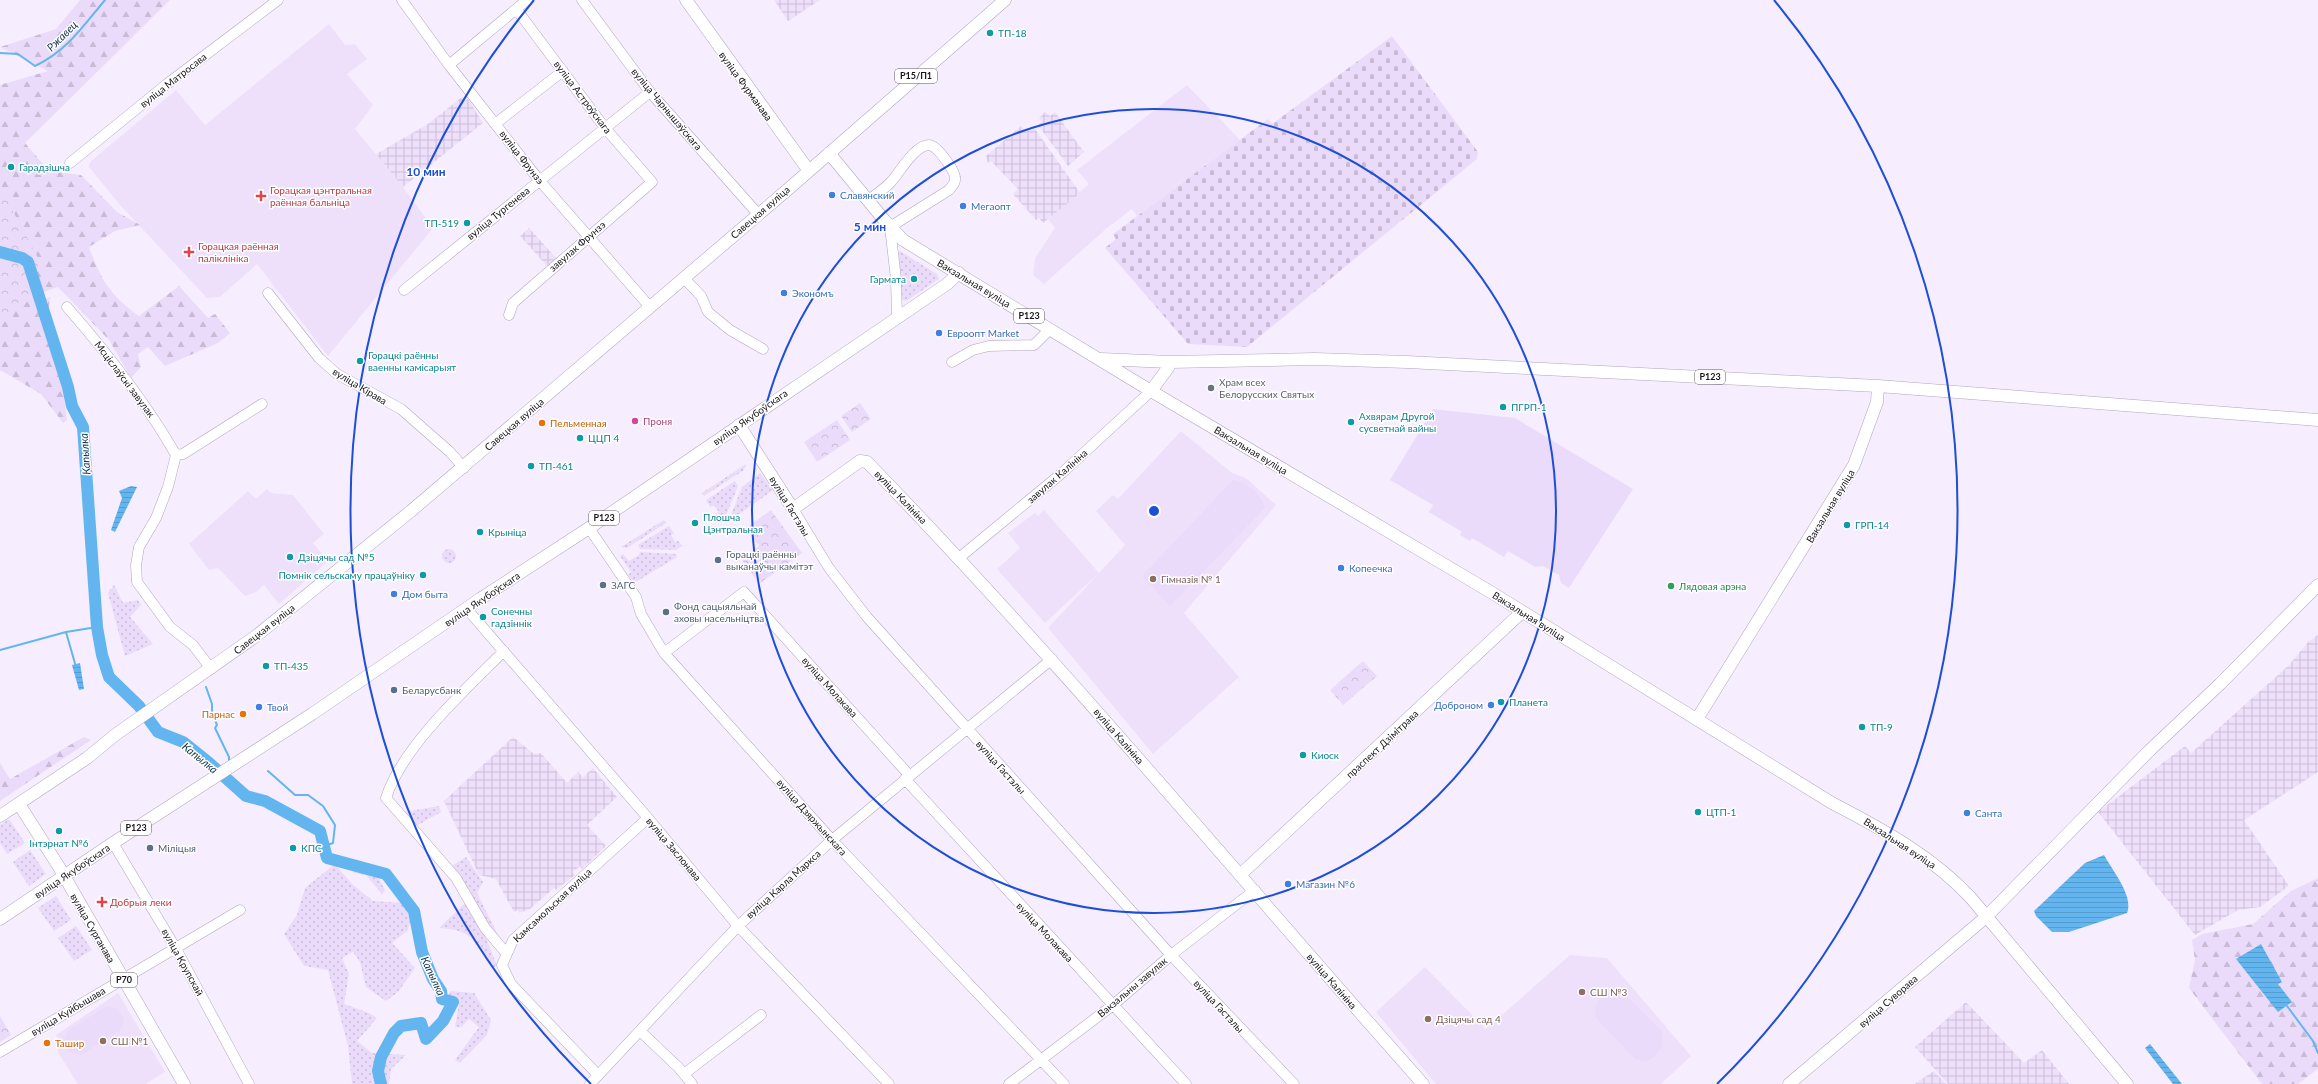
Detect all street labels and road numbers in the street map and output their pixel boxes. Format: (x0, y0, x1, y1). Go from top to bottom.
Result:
street label: вуліца Фурманава (717, 49, 775, 123)
street label: вуліца Матросава (137, 50, 209, 110)
street label: вуліца Астроўскага (552, 58, 614, 136)
street label: вуліца Чарнышэўскага (629, 66, 705, 152)
road number: Р15/П1 (895, 69, 937, 83)
street label: вуліца Фрунзэ (497, 128, 547, 186)
street label: Савецкая вуліца (728, 183, 792, 241)
street label: вуліца Тургенева (464, 184, 532, 242)
street label: завулак Фрунзэ (546, 218, 608, 274)
street label: Вакзальная вуліца (935, 256, 1013, 310)
road number: Р123 (1014, 309, 1044, 323)
street label: Мсціслаўскі завулак (92, 338, 158, 420)
street label: вуліца Кірава (331, 365, 389, 407)
road number: Р123 (1695, 370, 1725, 384)
street label: вуліца Якубоўскага (710, 387, 790, 447)
street label: Савецкая вуліца (482, 395, 546, 453)
street label: Вакзальная вуліца (1212, 423, 1290, 477)
street label: завулак Калініна (1024, 447, 1090, 505)
street label: Вакзальная вуліца (1803, 467, 1857, 545)
street label: вуліца Калініна (872, 468, 930, 526)
street label: вуліца Гастэлы (767, 474, 813, 538)
road number: Р123 (589, 511, 619, 525)
street label: вуліца Якубоўскага (442, 569, 522, 629)
street label: Вакзальная вуліца (1490, 589, 1568, 643)
street label: Савецкая вуліца (231, 601, 297, 657)
street label: вуліца Молакава (800, 654, 860, 720)
street label: вуліца Калініна (1092, 706, 1146, 766)
street label: праспект Дзімітрава (1343, 707, 1421, 781)
street label: вуліца Гастэлы (974, 738, 1028, 796)
street label: вуліца Дзяржынскага (775, 776, 849, 858)
street label: вуліца Заслонава (644, 815, 704, 883)
street label: Вакзальная вуліца (1862, 815, 1938, 871)
road number: Р123 (121, 821, 151, 835)
street label: вуліца Якубоўскага (32, 841, 112, 901)
street label: вуліца Карла Маркса (743, 847, 823, 921)
street label: Камсамольская вуліца (510, 866, 594, 944)
street label: вуліца Сурганава (68, 891, 118, 965)
street label: вуліца Молакава (1014, 900, 1076, 964)
street label: вуліца Крупскай (160, 926, 207, 998)
street label: вуліца Калініна (1305, 951, 1359, 1011)
street label: Вакзальны завулак (1095, 954, 1170, 1020)
street label: вуліца Суворава (1856, 972, 1920, 1030)
road number: Р70 (111, 973, 137, 987)
street label: вуліца Гастэлы (1191, 977, 1247, 1035)
street label: вуліца Куйбышава (29, 984, 107, 1038)

